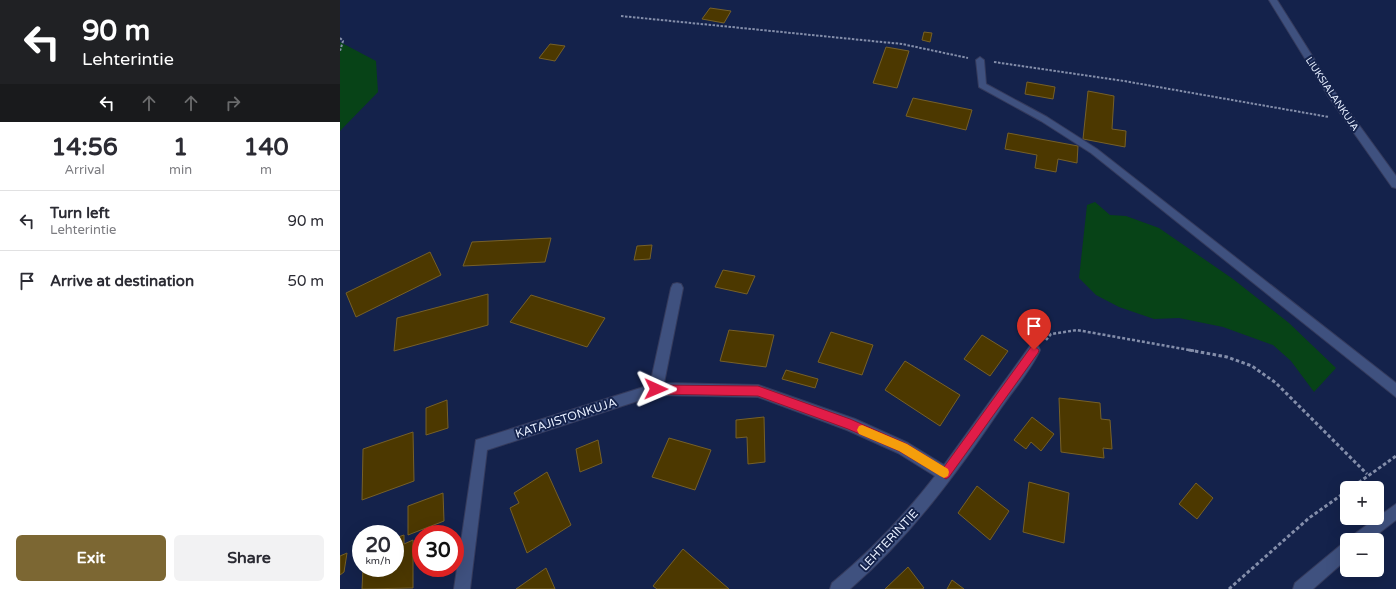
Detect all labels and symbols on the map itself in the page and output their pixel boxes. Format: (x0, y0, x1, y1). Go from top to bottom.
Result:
street label: LIUKSIALANKUJA (1303, 55, 1361, 133)
pin (1017, 309, 1051, 350)
position arrow (635, 368, 677, 410)
street label: KATAJISTONKUJA (514, 395, 618, 441)
street label: LEHTERINTIE (857, 506, 921, 574)
speed limit sign: 30 (412, 525, 464, 577)

